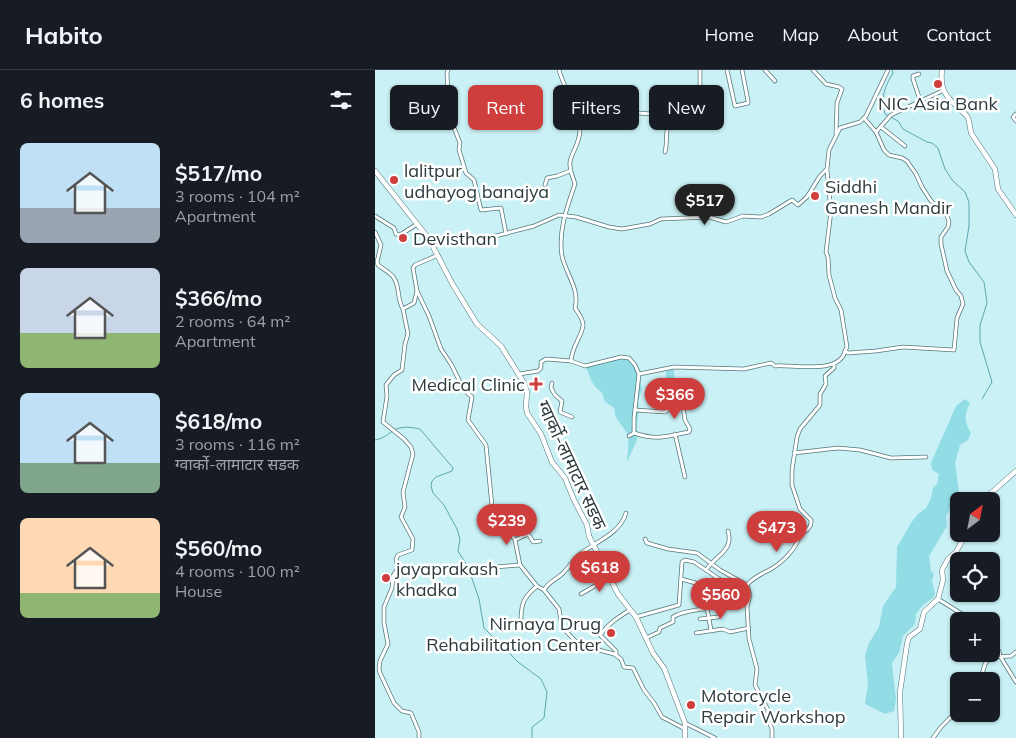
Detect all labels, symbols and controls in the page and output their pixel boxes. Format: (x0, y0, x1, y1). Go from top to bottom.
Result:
text: Habito (25, 20, 103, 50)
text: Home (704, 23, 754, 46)
text: Map (782, 23, 819, 46)
text: About (847, 23, 898, 46)
text: Contact (926, 23, 991, 46)
marker: NIC Asia Bank (932, 78, 944, 90)
chip: Buy (390, 85, 458, 130)
chip: Rent (468, 85, 543, 130)
chip: Filters (553, 85, 639, 130)
chip: New (649, 85, 724, 130)
icon: filters (327, 86, 355, 114)
text: 6 homes (20, 87, 104, 113)
place label: NIC Asia Bank (878, 92, 999, 115)
place label: lalitpur udhayog banajya (404, 159, 549, 203)
text: $517/mo (175, 160, 262, 186)
icon: home (60, 163, 120, 223)
marker: lalitpur udhayog banajya (388, 174, 400, 186)
place label: Siddhi Ganesh Mandir (825, 175, 952, 219)
pin: $517 (675, 184, 735, 226)
text: 3 rooms · 104 m² (175, 186, 300, 206)
text: $517 (686, 190, 724, 210)
marker: Siddhi Ganesh Mandir (809, 190, 821, 202)
text: Apartment (175, 206, 256, 226)
place label: Devisthan (413, 227, 497, 250)
marker: Devisthan (397, 232, 409, 244)
text: $366/mo (175, 285, 262, 311)
icon: home (60, 288, 120, 348)
text: 2 rooms · 64 m² (175, 311, 290, 331)
text: Apartment (175, 331, 256, 351)
place label: Medical Clinic (411, 373, 525, 396)
marker: Medical Clinic (529, 377, 543, 391)
pin: $366 (645, 378, 705, 420)
text: $366 (656, 384, 694, 404)
street label: ग्वार्को-लामाटार सडक (532, 397, 612, 534)
text: $618/mo (175, 408, 262, 434)
icon: home (60, 413, 120, 473)
text: 3 rooms · 116 m² (175, 434, 300, 454)
text: ग्वार्को-लामाटार सडक (175, 454, 299, 474)
north arrow (950, 492, 1000, 542)
map controls (950, 492, 1000, 722)
pin: $239 (477, 504, 537, 546)
text: $239 (488, 510, 526, 530)
pin: $473 (747, 510, 807, 553)
text: $473 (758, 517, 796, 537)
text: $560/mo (175, 535, 262, 561)
icon: home (60, 538, 120, 598)
pin: $618 (570, 550, 630, 593)
button: locate (950, 552, 1000, 602)
place label: jayaprakash khadka (394, 557, 499, 601)
text: $618 (581, 557, 619, 577)
text: 4 rooms · 100 m² (175, 561, 300, 581)
marker: jayaprakash khadka (380, 572, 392, 584)
pin: $560 (691, 578, 751, 620)
text: House (175, 581, 222, 601)
text: $560 (702, 584, 740, 604)
place label: Nirnaya Drug Rehabilitation Center (426, 612, 601, 656)
button: + (950, 612, 1000, 662)
marker: Nirnaya Drug Rehabilitation Center (605, 627, 617, 639)
button: − (950, 672, 1000, 722)
place label: Motorcycle Repair Workshop (701, 684, 846, 728)
marker: Motorcycle Repair Workshop (685, 699, 697, 711)

